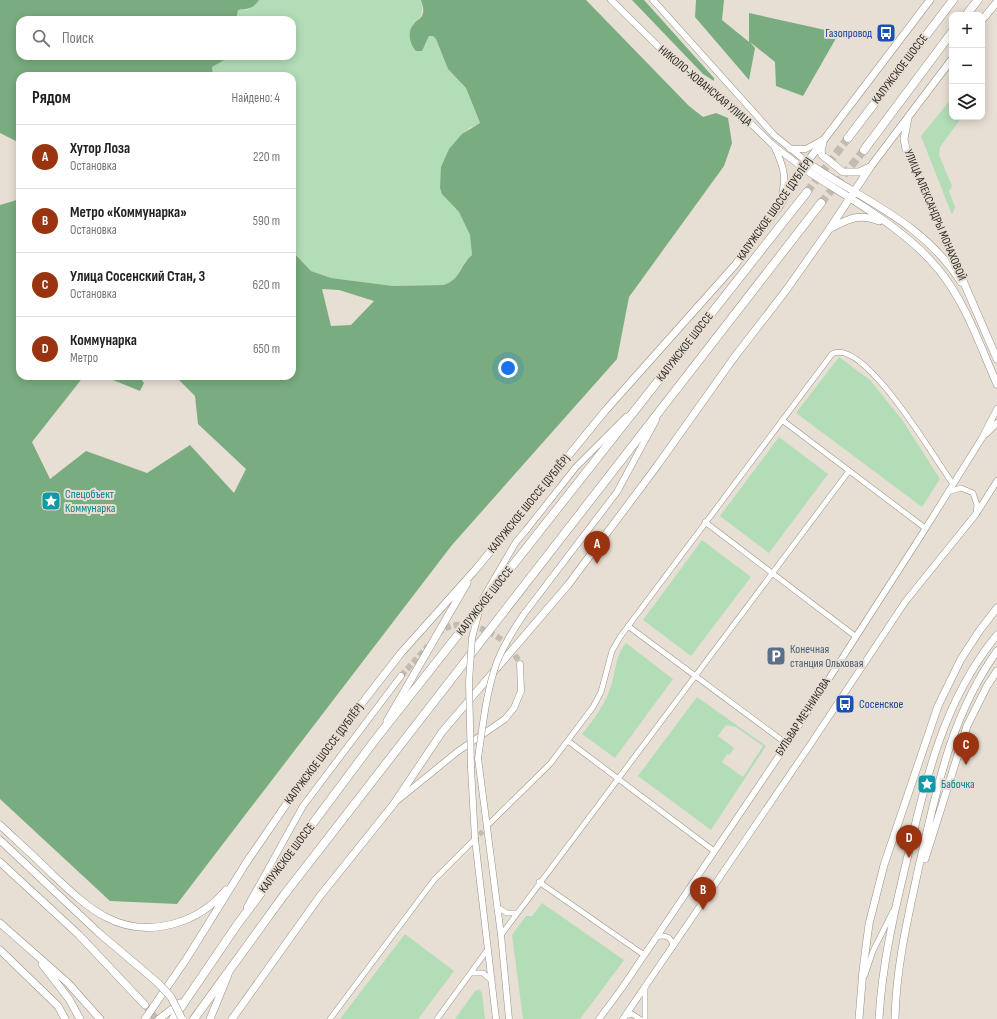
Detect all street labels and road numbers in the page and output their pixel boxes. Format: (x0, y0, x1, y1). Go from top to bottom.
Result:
street label: КАЛУЖСКОЕ ШОССЕ (869, 31, 931, 107)
street label: НИКОЛО-ХОВАНСКАЯ УЛИЦА (655, 42, 756, 130)
street label: УЛИЦА АЛЕКСАНДРЫ МОНАХОВОЙ (901, 147, 969, 283)
street label: КАЛУЖСКОЕ ШОССЕ (ДУБЛЁР) (734, 154, 816, 264)
street label: КАЛУЖСКОЕ ШОССЕ (653, 309, 717, 385)
street label: КАЛУЖСКОЕ ШОССЕ (ДУБЛЁР) (485, 452, 573, 556)
street label: КАЛУЖСКОЕ ШОССЕ (453, 563, 517, 639)
street label: БУЛЬВАР МЕЧНИКОВА (772, 675, 834, 759)
street label: КАЛУЖСКОЕ ШОССЕ (ДУБЛЁР) (281, 701, 367, 807)
street label: КАЛУЖСКОЕ ШОССЕ (256, 820, 318, 896)

